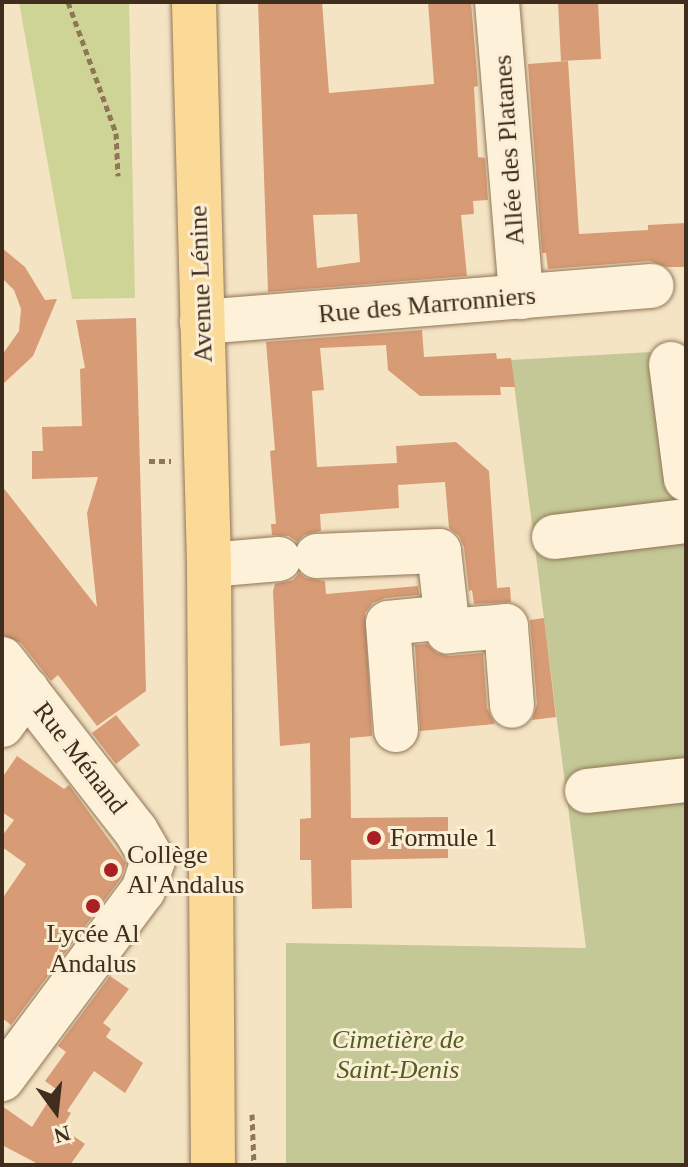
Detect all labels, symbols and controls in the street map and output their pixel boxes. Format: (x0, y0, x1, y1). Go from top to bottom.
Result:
street label: Allée des Platanes (487, 54, 531, 246)
street label: Avenue Lénine (183, 205, 219, 363)
street label: Rue des Marronniers (317, 280, 537, 330)
street label: Rue Ménand (27, 696, 133, 820)
place label: Formule 1 (390, 822, 498, 854)
marker: Formule 1 (365, 829, 383, 847)
place label: Collège Al'Andalus (127, 839, 244, 900)
marker: Collège Al'Andalus (102, 861, 120, 879)
marker: Lycée Al Andalus (84, 897, 102, 915)
place label: Lycée Al Andalus (46, 918, 140, 980)
park label: Cimetière de Saint-Denis (332, 1024, 464, 1086)
north arrow (16, 1071, 96, 1151)
text: N (51, 1121, 73, 1149)

